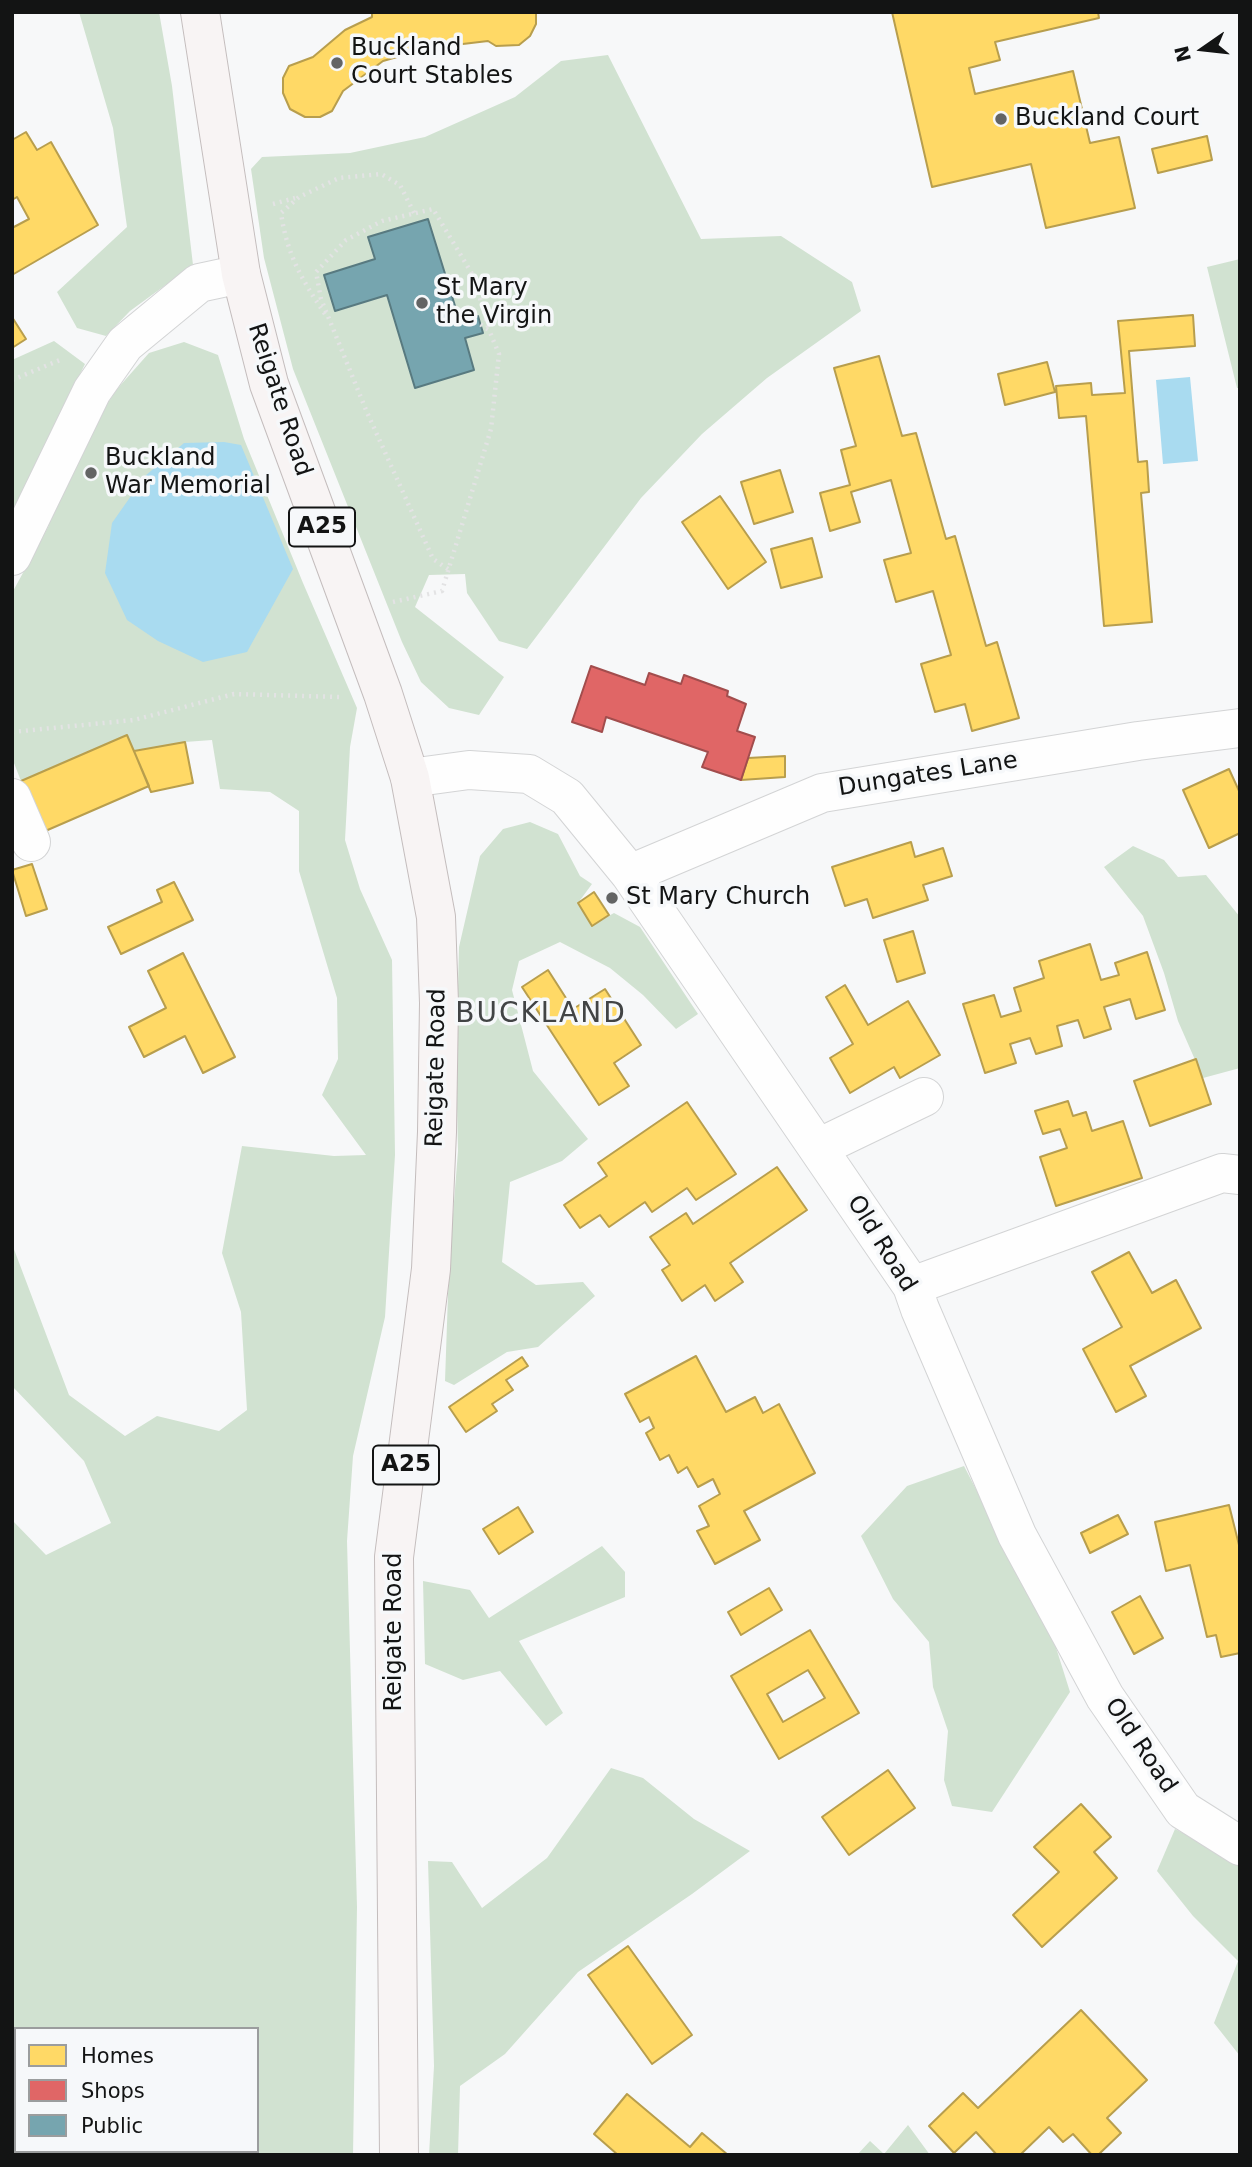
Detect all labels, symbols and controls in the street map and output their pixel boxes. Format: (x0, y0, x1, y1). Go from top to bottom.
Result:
north arrow (1168, 14, 1238, 84)
place label: Buckland Court Stables (351, 35, 513, 91)
text: N (1170, 44, 1195, 64)
marker: Buckland Court Stables (329, 55, 345, 71)
place label: Buckland Court (1015, 105, 1199, 133)
marker: Buckland Court (993, 111, 1009, 127)
place label: St Mary the Virgin (436, 275, 552, 331)
marker: St Mary the Virgin (414, 295, 430, 311)
street label: Reigate Road (241, 320, 317, 480)
place label: Buckland War Memorial (105, 445, 271, 501)
marker: Buckland War Memorial (83, 465, 99, 481)
road number: A25 (289, 508, 355, 547)
street label: Dungates Lane (836, 747, 1020, 803)
place label: St Mary Church (626, 884, 810, 912)
marker: St Mary Church (604, 890, 620, 906)
street label: Reigate Road (421, 988, 453, 1148)
district label: BUCKLAND (456, 998, 626, 1032)
street label: Old Road (840, 1190, 922, 1298)
road number: A25 (373, 1446, 439, 1484)
street label: Reigate Road (381, 1552, 409, 1712)
street label: Old Road (1098, 1693, 1182, 1799)
legend (14, 2027, 259, 2153)
text: Homes (81, 2044, 154, 2068)
text: Shops (81, 2079, 145, 2103)
text: Public (81, 2114, 143, 2138)

